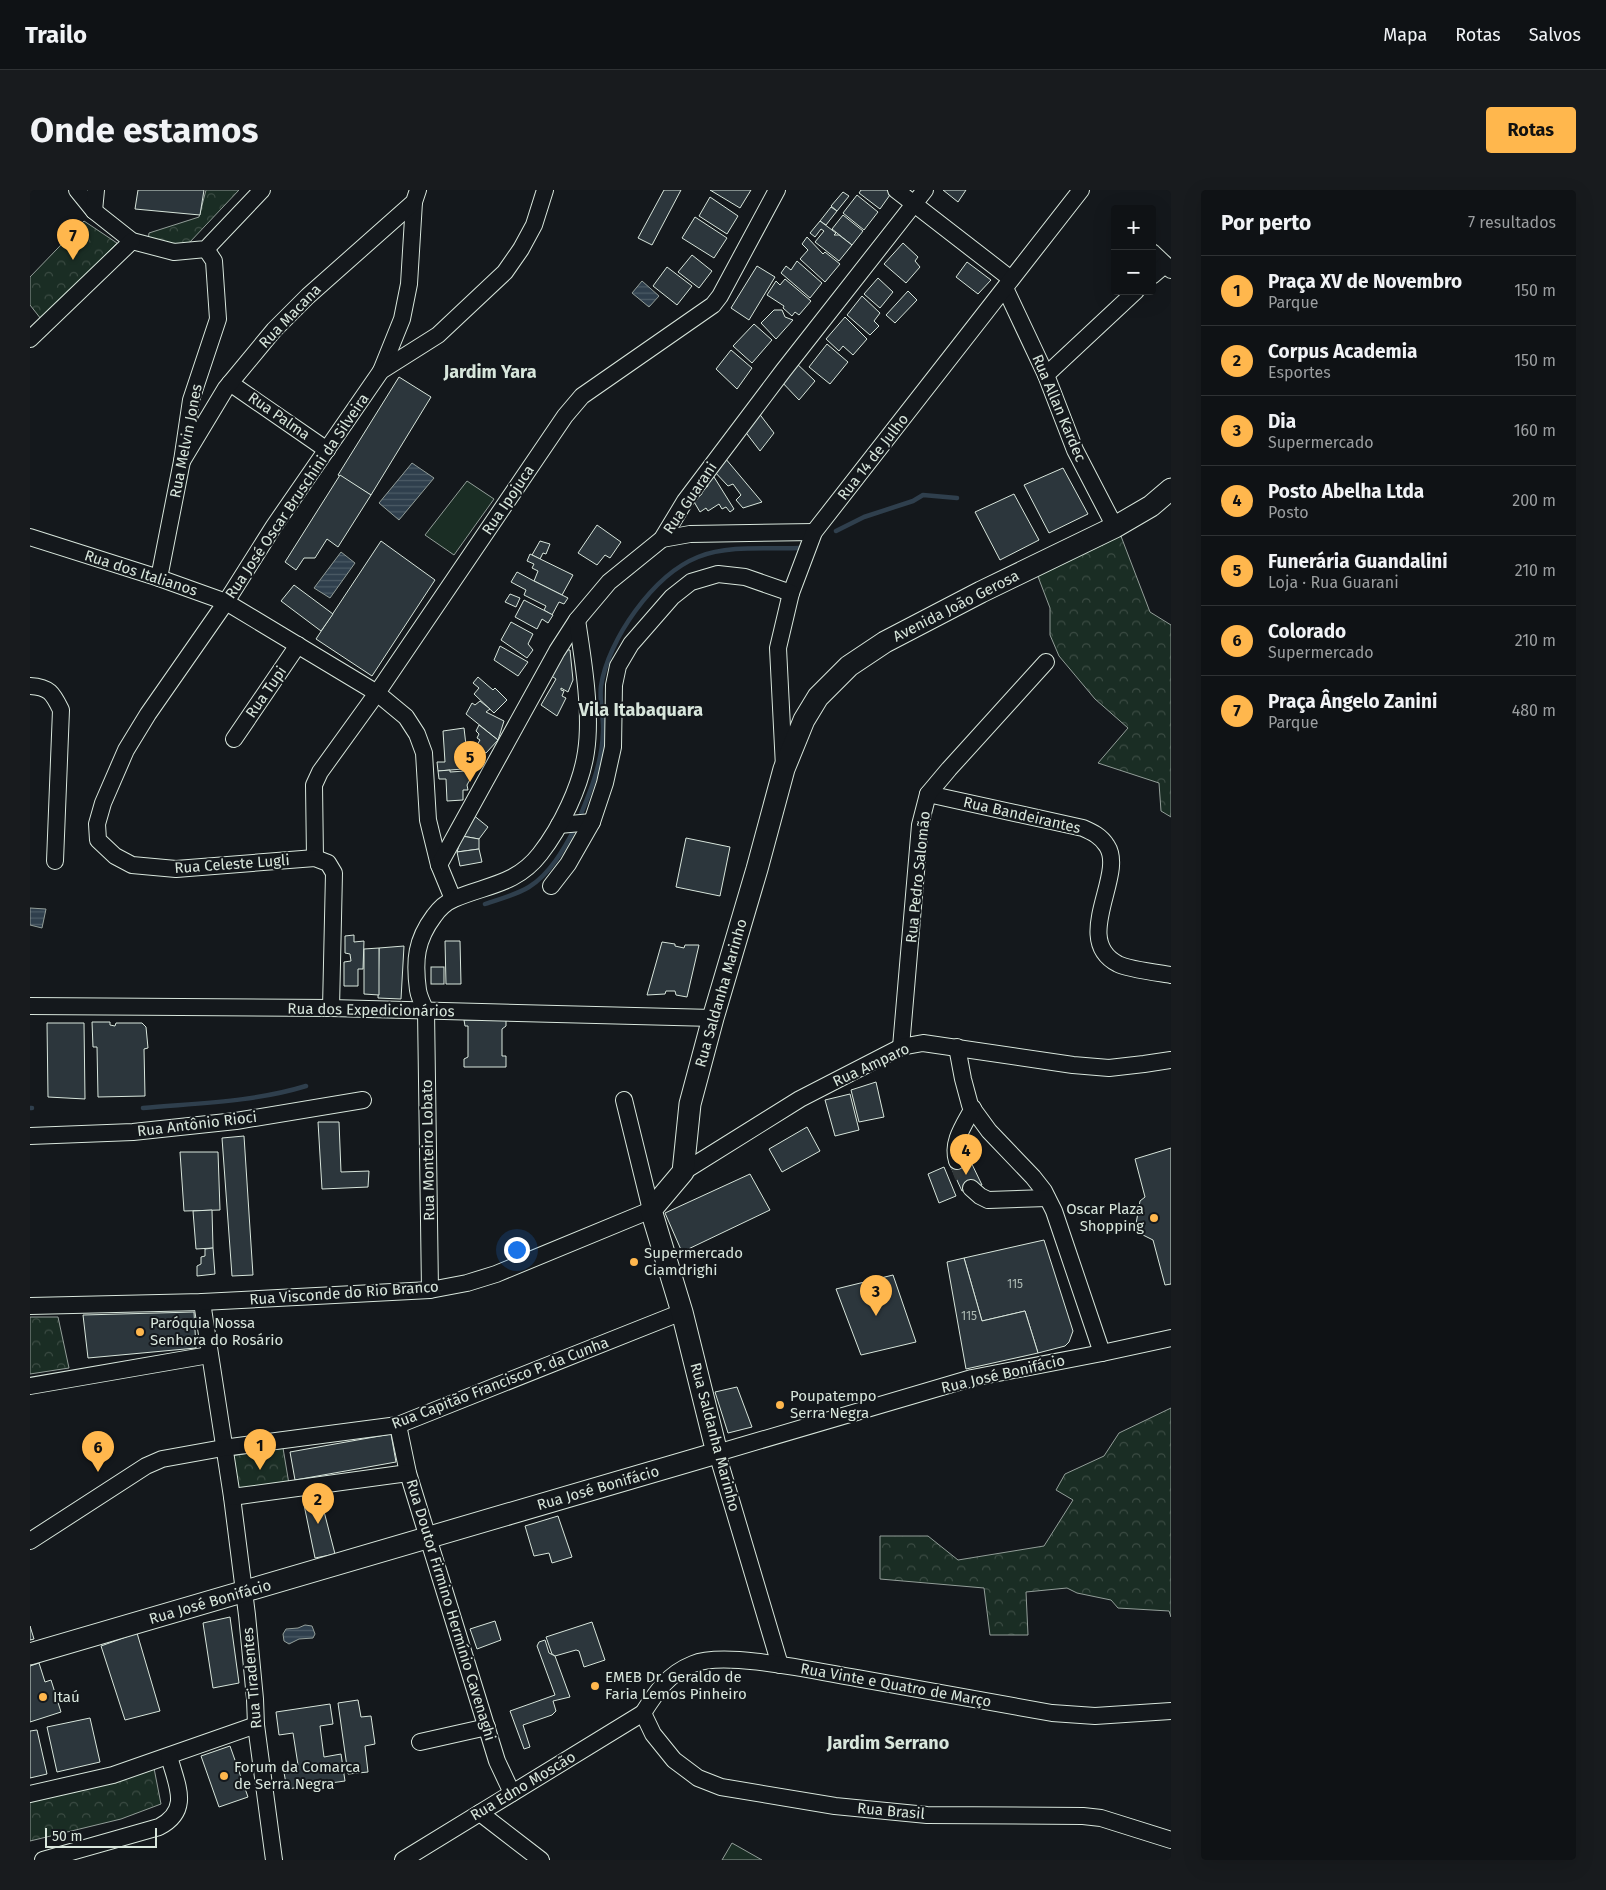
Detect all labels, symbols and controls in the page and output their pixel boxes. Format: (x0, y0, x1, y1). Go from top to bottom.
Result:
text: Trailo (25, 21, 87, 49)
text: Mapa (1383, 24, 1427, 46)
text: Rotas (1455, 24, 1501, 46)
text: Salvos (1529, 24, 1581, 46)
button: Rotas (1486, 107, 1576, 153)
text: Onde estamos (30, 109, 258, 151)
map controls (1111, 205, 1156, 295)
button: + (1111, 205, 1156, 250)
text: Por perto (1221, 210, 1311, 236)
text: 7 resultados (1468, 213, 1556, 232)
pin: 7 (57, 219, 89, 260)
button: − (1111, 250, 1156, 295)
text: Praça XV de Novembro (1268, 270, 1462, 293)
street label: Rua Macana (255, 280, 325, 352)
text: 1 (1233, 281, 1241, 300)
text: 150 m (1514, 281, 1556, 300)
text: Parque (1268, 293, 1318, 312)
text: Corpus Academia (1268, 340, 1417, 363)
text: 2 (1233, 351, 1241, 370)
text: 150 m (1514, 351, 1556, 370)
street label: Rua Allan Kardec (1028, 352, 1090, 464)
district label: Jardim Yara (442, 361, 537, 383)
text: Esportes (1268, 363, 1331, 382)
street label: Rua Melvin Jones (166, 382, 206, 500)
street label: Rua Palma (245, 388, 313, 444)
street label: Rua José Oscar Bruschini da Silveira (221, 390, 373, 602)
street label: Rua 14 de Julho (834, 410, 912, 504)
text: Dia (1268, 410, 1296, 433)
text: 3 (1233, 421, 1241, 440)
text: 160 m (1514, 421, 1556, 440)
text: Supermercado (1268, 433, 1374, 452)
street label: Rua Guarani (659, 459, 721, 537)
street label: Rua Ipojuca (478, 462, 538, 538)
text: Posto Abelha Ltda (1268, 480, 1424, 503)
text: 4 (1232, 491, 1242, 510)
text: 200 m (1512, 491, 1556, 510)
text: Posto (1268, 503, 1309, 522)
street label: Rua dos Italianos (82, 546, 200, 600)
text: Funerária Guandalini (1268, 550, 1448, 573)
text: 5 (1233, 561, 1241, 580)
text: 210 m (1515, 561, 1556, 580)
street label: Avenida João Gerosa (890, 566, 1022, 646)
text: Loja · Rua Guarani (1268, 573, 1399, 592)
text: Colorado (1268, 620, 1346, 643)
text: 6 (1232, 631, 1242, 650)
text: 210 m (1515, 631, 1556, 650)
text: Supermercado (1268, 643, 1374, 662)
street label: Rua Tupi (242, 663, 290, 721)
text: Praça Ângelo Zanini (1268, 690, 1437, 713)
district label: Vila Itabaquara (578, 699, 703, 721)
text: 7 (1233, 701, 1241, 720)
text: 480 m (1512, 701, 1556, 720)
text: Parque (1268, 713, 1318, 732)
pin: 5 (454, 741, 486, 782)
street label: Rua Bandeirantes (962, 793, 1082, 837)
street label: Rua Pedro Salomão (902, 810, 934, 944)
street label: Rua Celeste Lugli (174, 851, 290, 877)
street label: Rua Saldanha Marinho (691, 917, 751, 1069)
street label: Rua dos Expedicionários (287, 1000, 455, 1020)
street label: Rua Amparo (830, 1039, 912, 1091)
street label: Rua Monteiro Lobato (418, 1079, 438, 1221)
street label: Rua Antônio Rioci (136, 1108, 258, 1140)
pin: 4 (950, 1134, 982, 1175)
place label: Oscar Plaza Shopping (1066, 1200, 1144, 1235)
marker: Oscar Plaza Shopping (1148, 1212, 1160, 1224)
your location (504, 1237, 530, 1263)
place label: Supermercado Ciamdrighi (644, 1244, 743, 1279)
marker: Supermercado Ciamdrighi (628, 1256, 640, 1268)
pin: 3 (860, 1275, 892, 1316)
street label: Rua Visconde do Rio Branco (249, 1277, 439, 1309)
house number: 115 (1007, 1277, 1023, 1291)
house number: 115 (961, 1309, 977, 1323)
place label: Paróquia Nossa Senhora do Rosário (150, 1314, 283, 1349)
marker: Paróquia Nossa Senhora do Rosário (134, 1326, 146, 1338)
street label: Rua Capitão Francisco P. da Cunha (389, 1333, 611, 1433)
street label: Rua José Bonifácio (939, 1351, 1067, 1397)
street label: Rua Saldanha Marinho (686, 1361, 744, 1513)
place label: Poupatempo Serra Negra (790, 1387, 877, 1422)
marker: Poupatempo Serra Negra (774, 1399, 786, 1411)
pin: 1 (244, 1429, 276, 1470)
pin: 6 (82, 1431, 114, 1472)
street label: Rua José Bonifácio (535, 1462, 661, 1514)
street label: Rua Doutor Firmino Hermínio Cavenaghi (403, 1477, 499, 1743)
pin: 2 (302, 1483, 334, 1524)
street label: Rua José Bonifácio (147, 1576, 273, 1628)
street label: Rua Tiradentes (239, 1627, 265, 1729)
street label: Rua Vinte e Quatro de Março (799, 1659, 993, 1711)
place label: EMEB Dr. Geraldo de Faria Lemos Pinheiro (605, 1668, 747, 1703)
marker: EMEB Dr. Geraldo de Faria Lemos Pinheiro (589, 1680, 601, 1692)
place label: Itaú (53, 1688, 80, 1706)
marker: Itaú (37, 1691, 49, 1703)
district label: Jardim Serrano (826, 1732, 949, 1754)
street label: Rua Edno Moscão (467, 1747, 579, 1825)
place label: Forum da Comarca de Serra Negra (234, 1758, 360, 1793)
marker: Forum da Comarca de Serra Negra (218, 1770, 230, 1782)
street label: Rua Brasil (856, 1799, 926, 1823)
scale bar (45, 1825, 158, 1848)
text: 50 m (52, 1828, 83, 1845)

